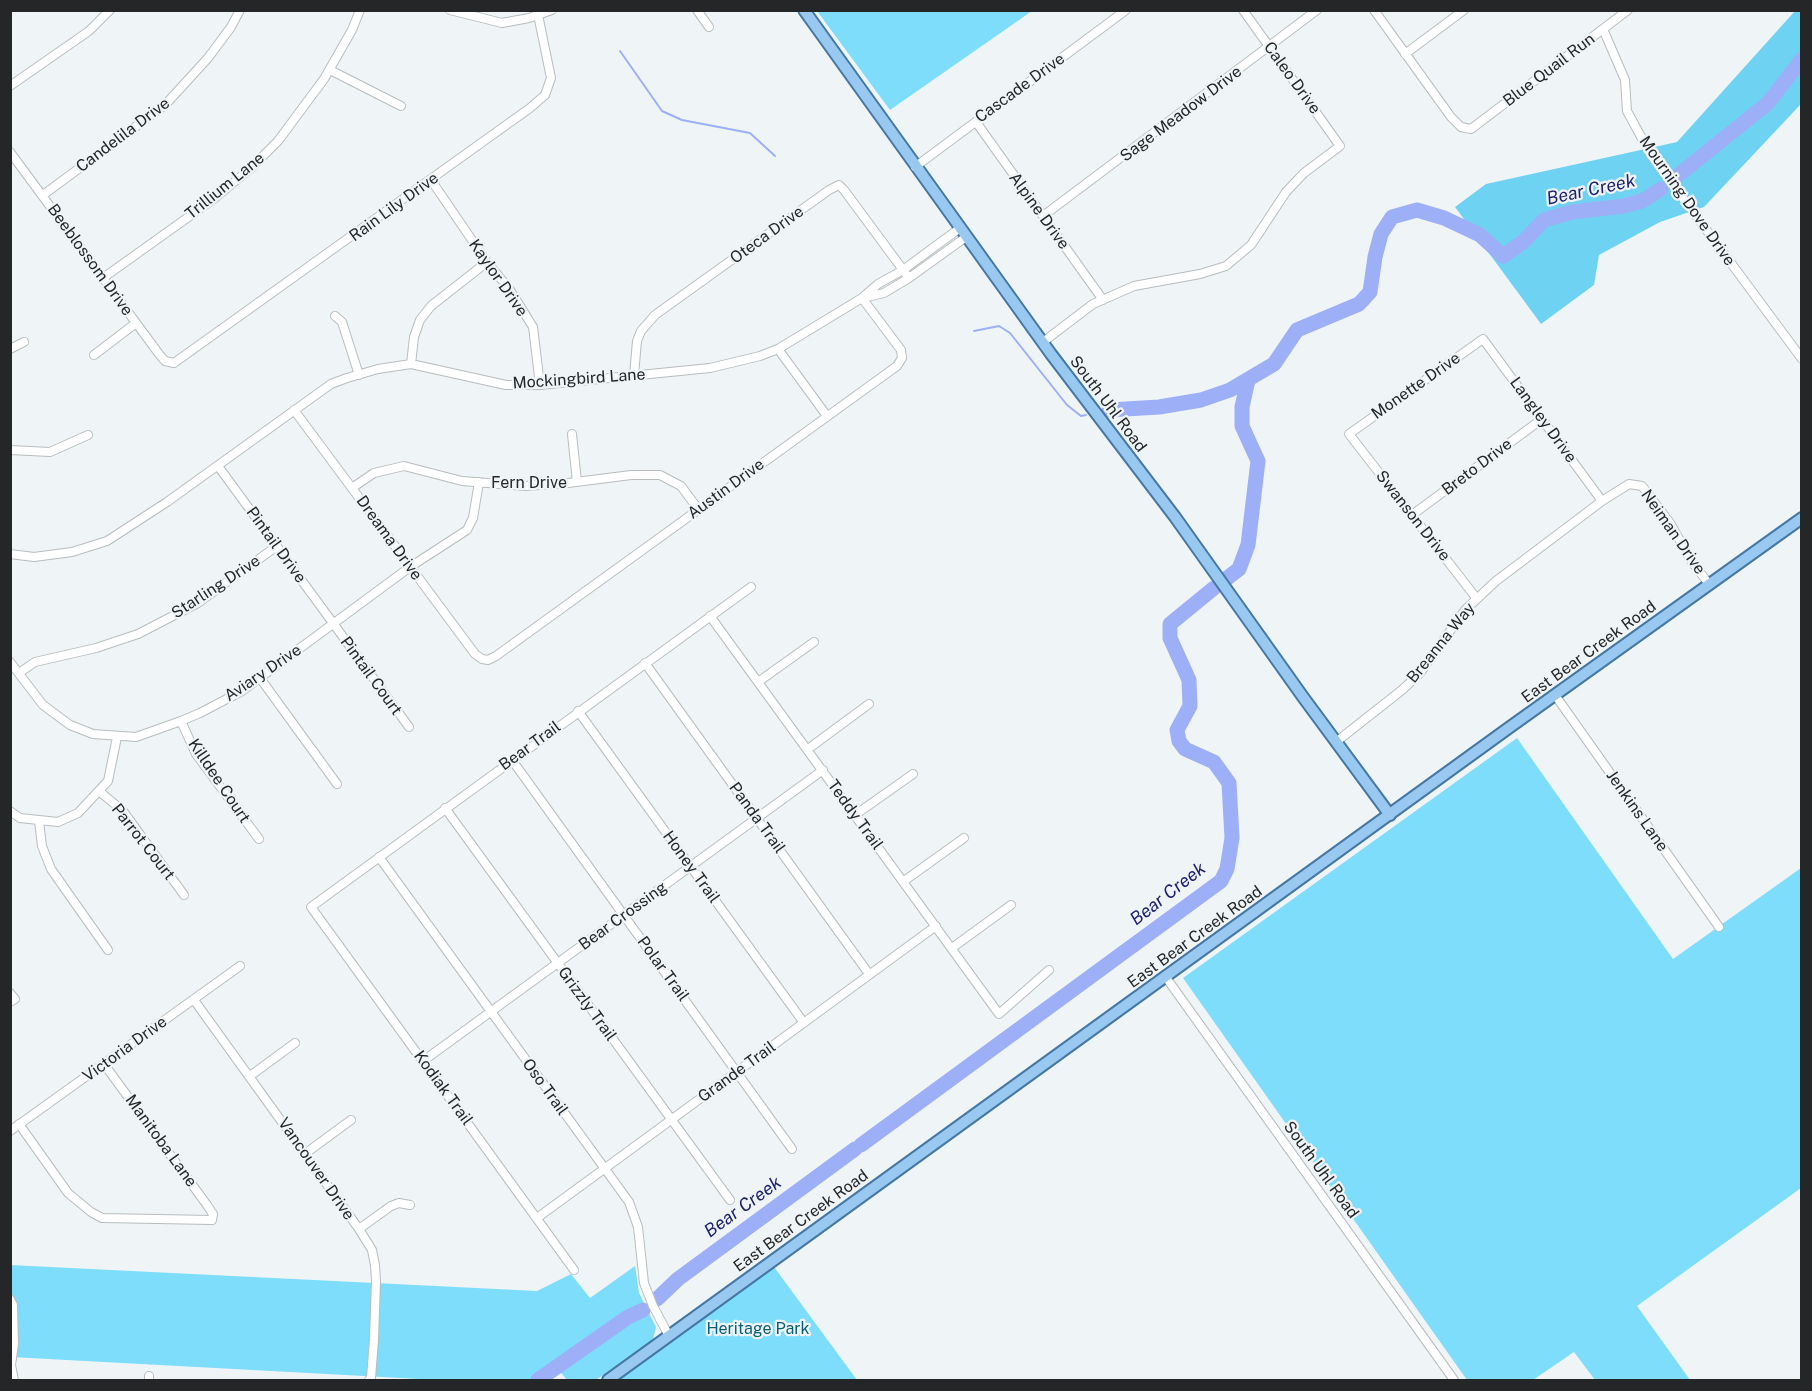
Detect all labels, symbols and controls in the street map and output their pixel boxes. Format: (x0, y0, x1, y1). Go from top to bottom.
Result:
street label: Blue Quail Run (1499, 29, 1599, 111)
street label: Caleo Drive (1259, 38, 1325, 118)
street label: Cascade Drive (971, 49, 1069, 127)
street label: Sage Meadow Drive (1116, 62, 1246, 166)
street label: Candelila Drive (72, 94, 174, 176)
street label: Mourning Dove Drive (1635, 132, 1739, 270)
street label: Trillium Lane (182, 148, 268, 224)
street label: Rain Lily Drive (346, 168, 442, 246)
street label: Alpine Drive (1005, 169, 1073, 253)
water label: Bear Creek (1545, 170, 1637, 210)
street label: Beeblossom Drive (43, 201, 137, 319)
street label: Oteca Drive (726, 202, 808, 268)
street label: Kaylor Drive (464, 236, 532, 320)
street label: Monette Drive (1368, 348, 1464, 424)
street label: South Uhl Road (1066, 352, 1150, 456)
street label: Mockingbird Lane (512, 365, 646, 393)
street label: Langley Drive (1506, 373, 1580, 467)
street label: Breto Drive (1438, 434, 1516, 500)
street label: Austin Drive (684, 455, 768, 523)
street label: Swanson Drive (1372, 467, 1454, 565)
street label: Fern Drive (491, 473, 567, 493)
street label: Neiman Drive (1637, 486, 1709, 578)
street label: Dreama Drive (352, 492, 426, 584)
street label: Pintail Drive (242, 503, 310, 587)
street label: Starling Drive (168, 551, 264, 623)
street label: East Bear Creek Road (1518, 597, 1660, 707)
street label: Breanna Way (1403, 599, 1479, 687)
street label: Pintail Court (336, 633, 406, 719)
street label: Aviary Drive (221, 640, 305, 706)
street label: Bear Trail (495, 717, 565, 775)
street label: Killdee Court (184, 735, 254, 827)
street label: Jenkins Lane (1602, 767, 1672, 855)
street label: Teddy Trail (823, 776, 887, 854)
street label: Panda Trail (725, 779, 789, 857)
street label: Parrot Court (107, 800, 179, 884)
street label: Honey Trail (658, 827, 724, 907)
water label: Bear Creek (1126, 858, 1210, 930)
street label: Bear Crossing (575, 878, 671, 954)
street label: East Bear Creek Road (1124, 882, 1266, 992)
street label: Polar Trail (633, 933, 693, 1005)
street label: Grizzly Trail (554, 963, 620, 1045)
street label: Victoria Drive (79, 1012, 171, 1086)
street label: Grande Trail (695, 1037, 779, 1107)
street label: Kodiak Trail (410, 1047, 476, 1129)
street label: Oso Trail (518, 1055, 572, 1119)
street label: Manitoba Lane (121, 1091, 201, 1191)
street label: Vancouver Drive (274, 1114, 358, 1224)
street label: South Uhl Road (1279, 1118, 1363, 1222)
street label: East Bear Creek Road (730, 1166, 872, 1276)
water label: Bear Creek (700, 1172, 786, 1242)
park label: Heritage Park (706, 1319, 810, 1339)

